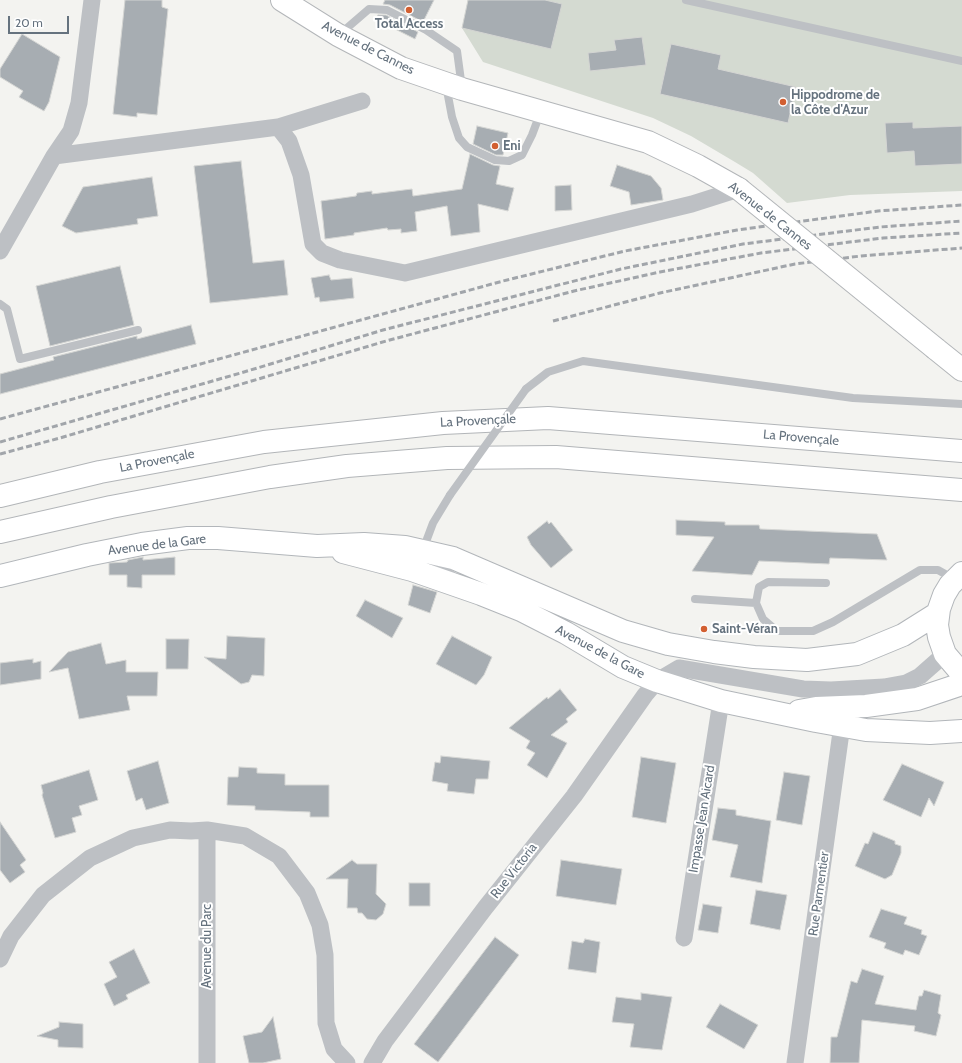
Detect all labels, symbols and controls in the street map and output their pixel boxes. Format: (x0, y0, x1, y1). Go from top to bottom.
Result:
marker: Total Access (404, 5, 414, 15)
scale bar (10, 8, 71, 34)
text: 20 m (15, 15, 43, 30)
place label: Total Access (375, 16, 443, 32)
street label: Avenue de Cannes (319, 18, 417, 78)
place label: Hippodrome de la Côte d'Azur (791, 87, 880, 118)
marker: Hippodrome de la Côte d'Azur (778, 97, 788, 107)
place label: Eni (503, 138, 521, 154)
marker: Eni (490, 141, 500, 151)
street label: Avenue de Cannes (725, 179, 815, 253)
street label: La Provençale (440, 411, 516, 431)
street label: La Provençale (762, 427, 840, 449)
street label: La Provençale (118, 446, 196, 476)
street label: Avenue de la Gare (107, 531, 207, 559)
place label: Saint-Véran (712, 621, 778, 637)
street label: Avenue de la Gare (553, 622, 647, 682)
marker: Saint-Véran (699, 624, 709, 634)
street label: Impasse Jean Aicard (686, 764, 718, 874)
street label: Rue Victoria (488, 840, 540, 902)
street label: Rue Parmentier (805, 851, 833, 937)
street label: Avenue du Parc (199, 904, 215, 988)

